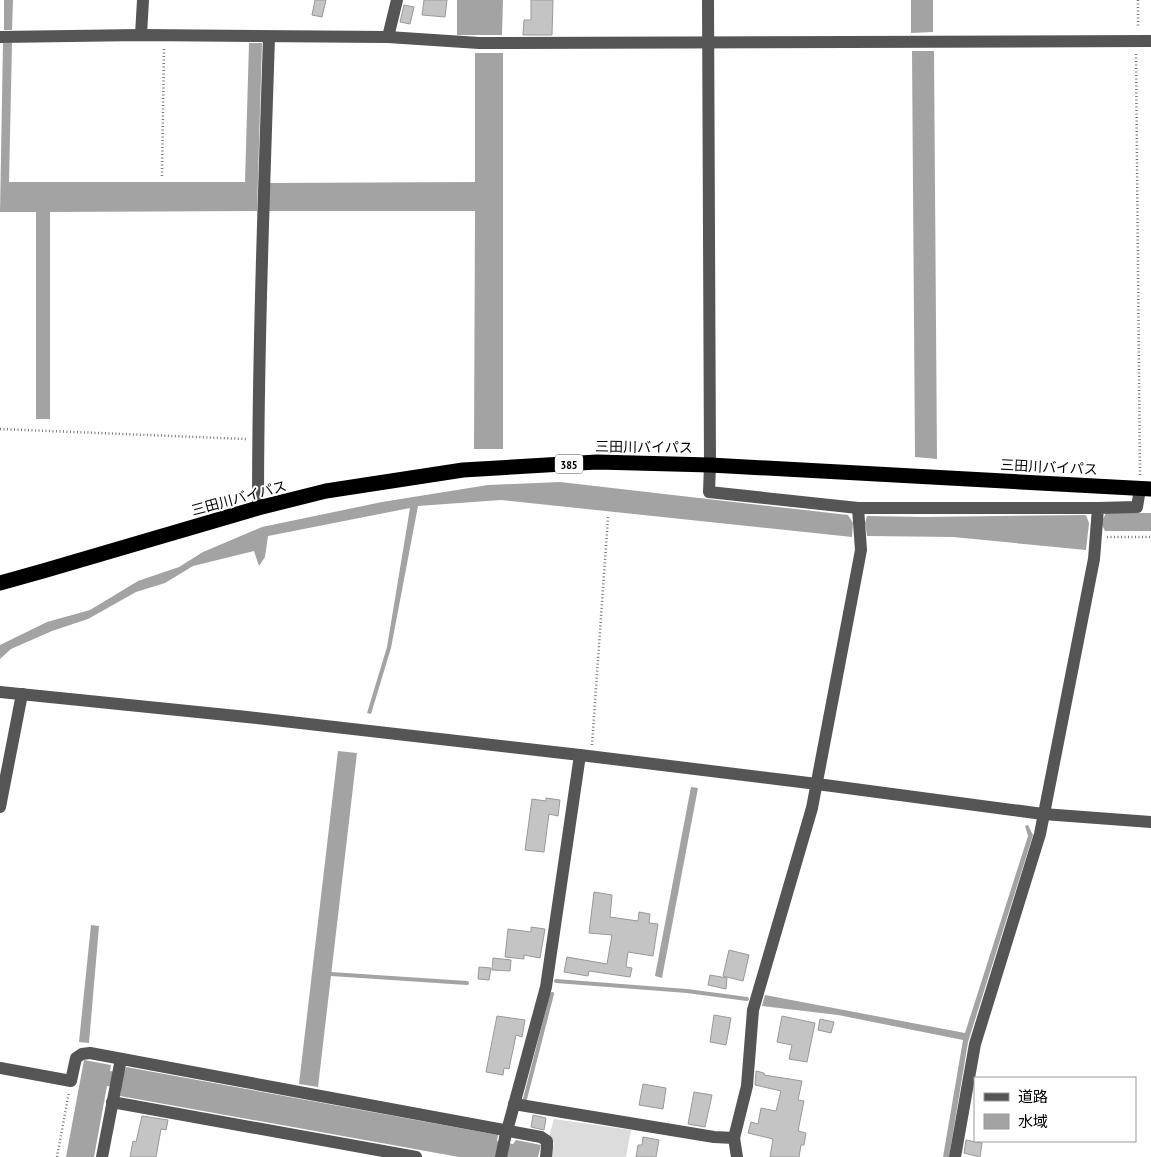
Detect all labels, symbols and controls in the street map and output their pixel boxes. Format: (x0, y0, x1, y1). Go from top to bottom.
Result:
street label: 三田川バイパス (595, 437, 693, 457)
road number: 385 (555, 454, 583, 474)
street label: 三田川バイパス (1000, 455, 1098, 479)
street label: 三田川バイパス (189, 477, 289, 519)
legend (974, 1077, 1136, 1142)
text: 道路 (1018, 1087, 1048, 1106)
text: 水域 (1018, 1112, 1048, 1131)

